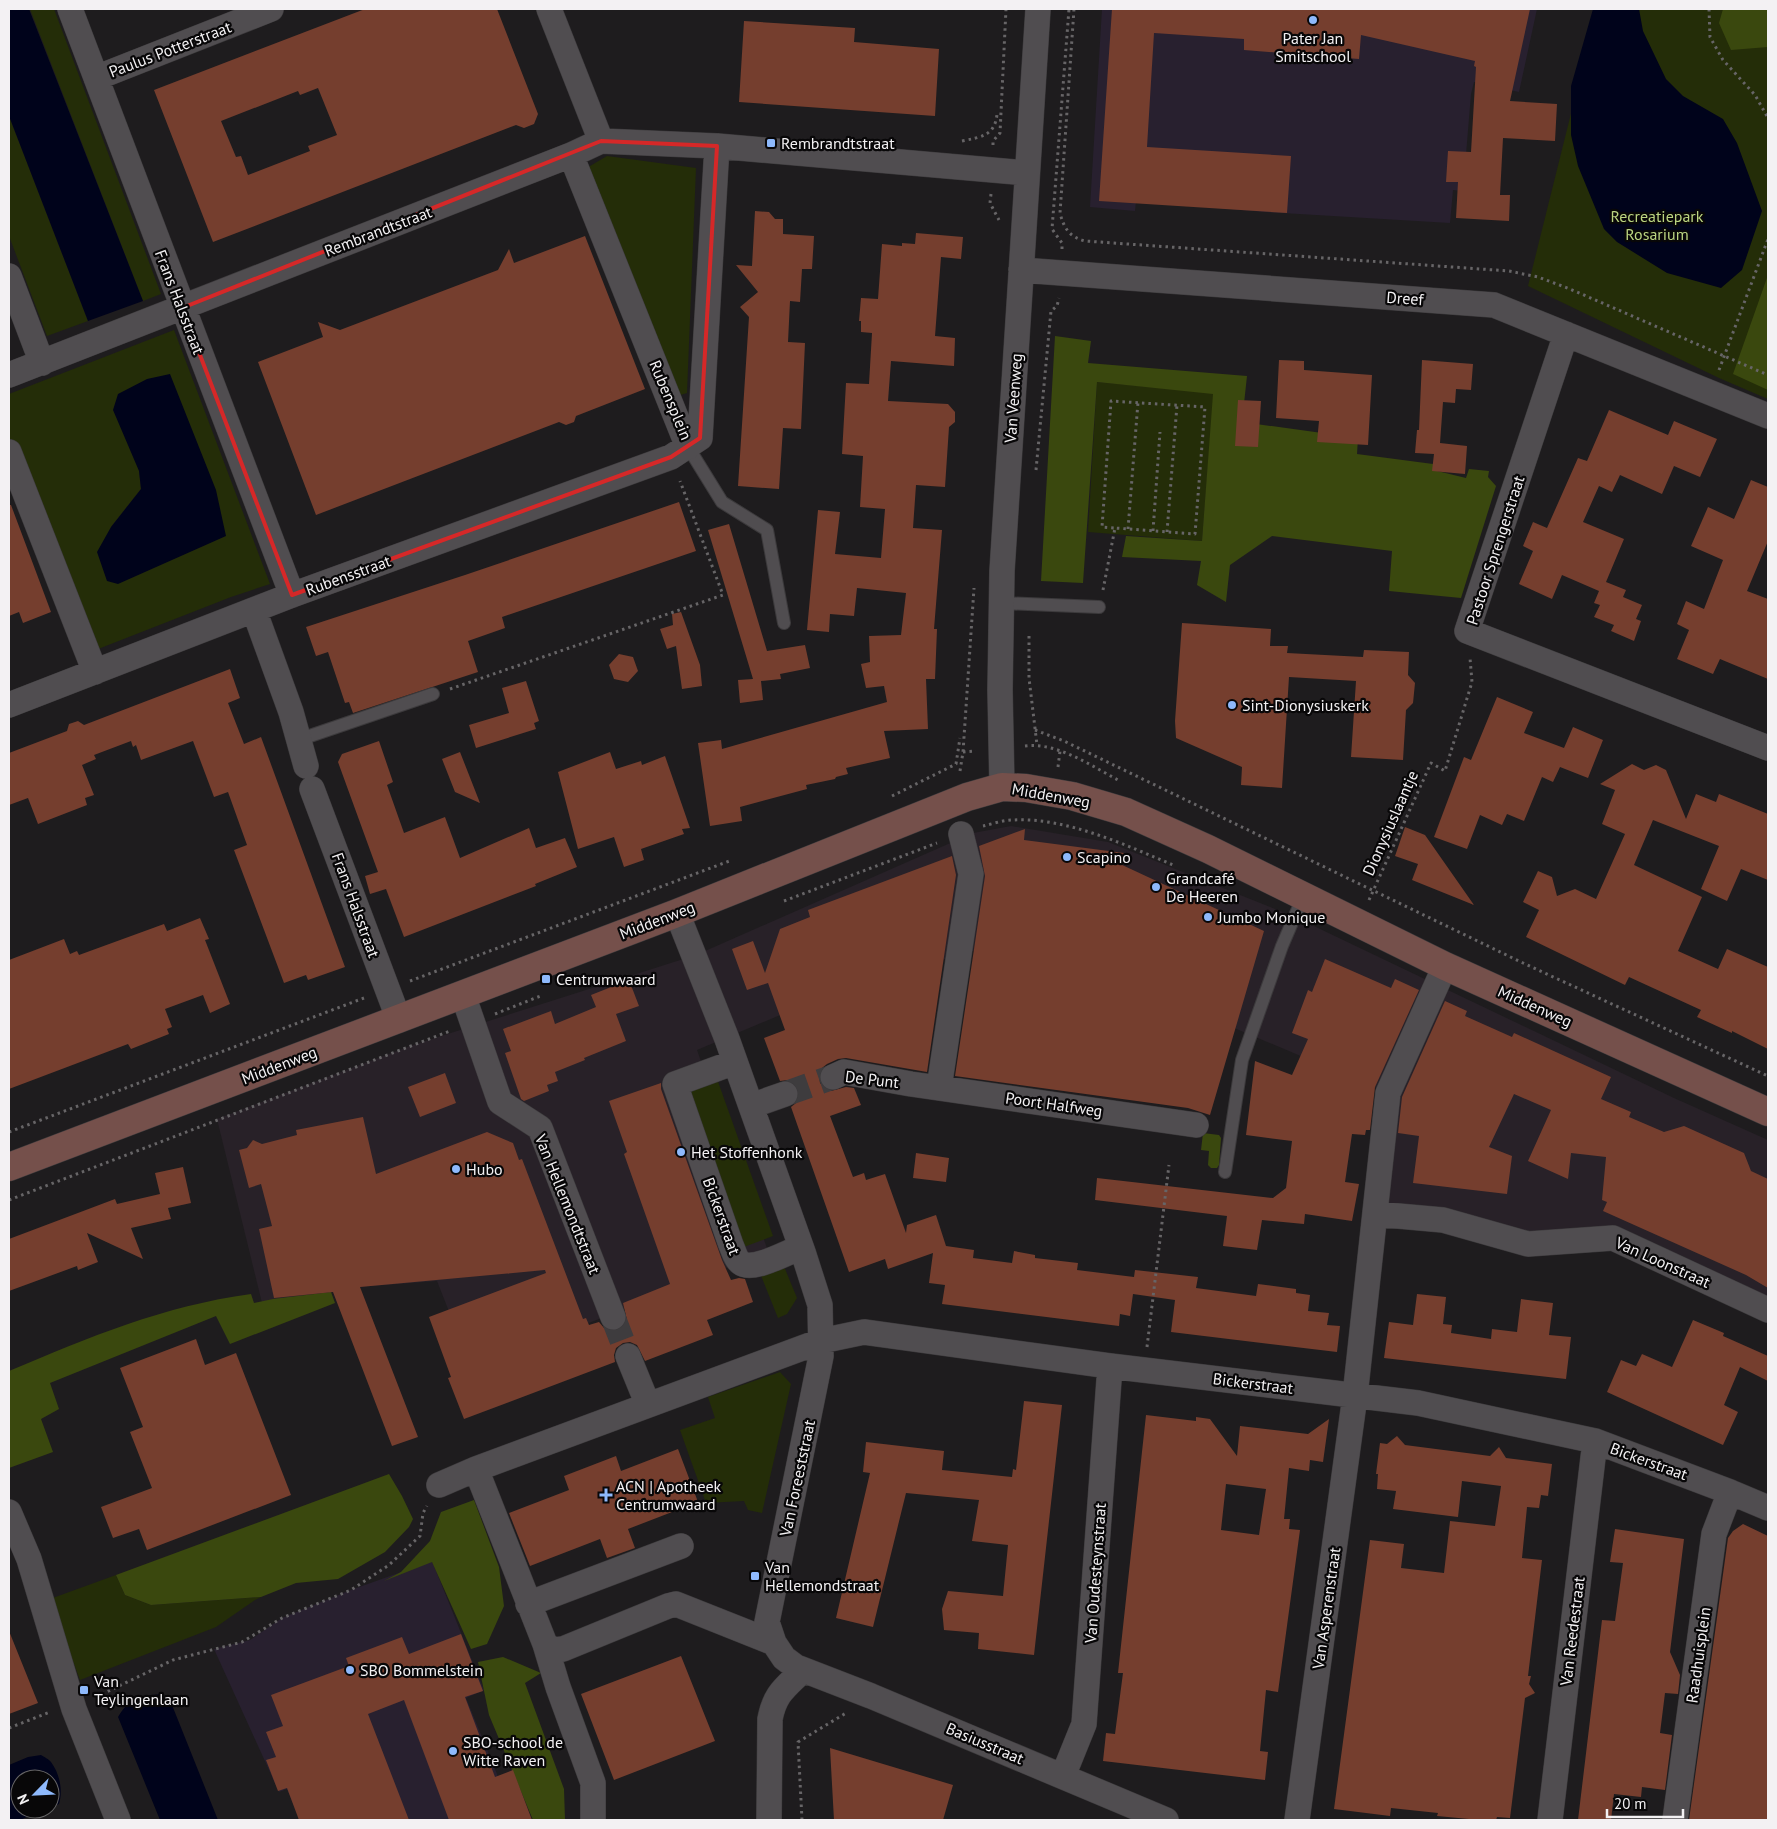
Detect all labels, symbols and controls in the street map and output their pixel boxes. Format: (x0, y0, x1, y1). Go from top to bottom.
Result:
marker: Pater Jan Smitschool (1307, 14, 1319, 26)
street label: Paulus Potterstraat (106, 16, 234, 82)
place label: Pater Jan Smitschool (1275, 28, 1351, 66)
place label: Rembrandtstraat (781, 133, 895, 153)
marker: Rembrandtstraat (765, 137, 777, 149)
street label: Rembrandtstraat (321, 201, 435, 261)
park label: Recreatiepark Rosarium (1611, 206, 1704, 244)
street label: Frans Halsstraat (151, 247, 209, 358)
street label: Dreef (1386, 287, 1425, 309)
street label: Van Veenweg (1000, 352, 1026, 445)
street label: Rubensplein (645, 357, 697, 443)
street label: Pastoor Sprengerstraat (1461, 472, 1529, 627)
street label: Rubensstraat (303, 550, 394, 600)
place label: Sint-Dionysiuskerk (1242, 695, 1369, 715)
marker: Sint-Dionysiuskerk (1226, 699, 1238, 711)
street label: Dionysiuslaantje (1358, 767, 1422, 879)
street label: Middenweg (1010, 778, 1092, 812)
place label: Scapino (1077, 847, 1131, 867)
street label: Frans Halsstraat (328, 850, 384, 961)
marker: Scapino (1061, 851, 1073, 863)
place label: Grandcafé De Heeren (1166, 868, 1238, 906)
marker: Grandcafé De Heeren (1150, 881, 1162, 893)
street label: Middenweg (616, 896, 698, 944)
place label: Jumbo Monique (1217, 907, 1325, 927)
marker: Jumbo Monique (1202, 911, 1214, 923)
place label: Centrumwaard (556, 969, 656, 989)
marker: Centrumwaard (540, 973, 552, 985)
street label: Middenweg (1495, 981, 1575, 1031)
street label: Middenweg (238, 1041, 320, 1089)
street label: De Punt (844, 1066, 901, 1092)
street label: Poort Halfweg (1004, 1087, 1104, 1121)
street label: Van Hellemondtstraat (530, 1130, 605, 1277)
place label: Het Stoffenhonk (691, 1142, 803, 1162)
marker: Het Stoffenhonk (675, 1146, 687, 1158)
place label: Hubo (466, 1159, 503, 1179)
marker: Hubo (450, 1163, 462, 1175)
street label: Bickerstraat (699, 1175, 745, 1258)
street label: Van Loonstraat (1612, 1232, 1714, 1292)
street label: Bickerstraat (1212, 1368, 1295, 1398)
street label: Van Foreeststraat (775, 1417, 819, 1539)
street label: Bickerstraat (1608, 1438, 1691, 1484)
place label: ACN | Apotheek Centrumwaard (616, 1476, 722, 1514)
marker: ACN | Apotheek Centrumwaard (600, 1489, 612, 1501)
street label: Van Oudesteynstraat (1080, 1502, 1110, 1645)
street label: Van Asperenstraat (1307, 1545, 1345, 1671)
place label: Van Hellemondstraat (764, 1557, 880, 1595)
marker: Van Hellemondstraat (749, 1570, 761, 1582)
street label: Van Reedestraat (1555, 1575, 1589, 1688)
street label: Raadhuisplein (1681, 1606, 1715, 1704)
place label: SBO Bommelstein (360, 1660, 483, 1680)
marker: SBO Bommelstein (344, 1664, 356, 1676)
place label: Van Teylingenlaan (93, 1671, 189, 1709)
marker: Van Teylingenlaan (78, 1684, 90, 1696)
street label: Basiusstraat (943, 1718, 1027, 1769)
place label: SBO-school de Witte Raven (463, 1732, 563, 1770)
marker: SBO-school de Witte Raven (447, 1745, 459, 1757)
north arrow (10, 1769, 60, 1819)
scale bar (1607, 1786, 1683, 1818)
text: N (13, 1791, 33, 1807)
text: 20 m (1614, 1794, 1647, 1813)

